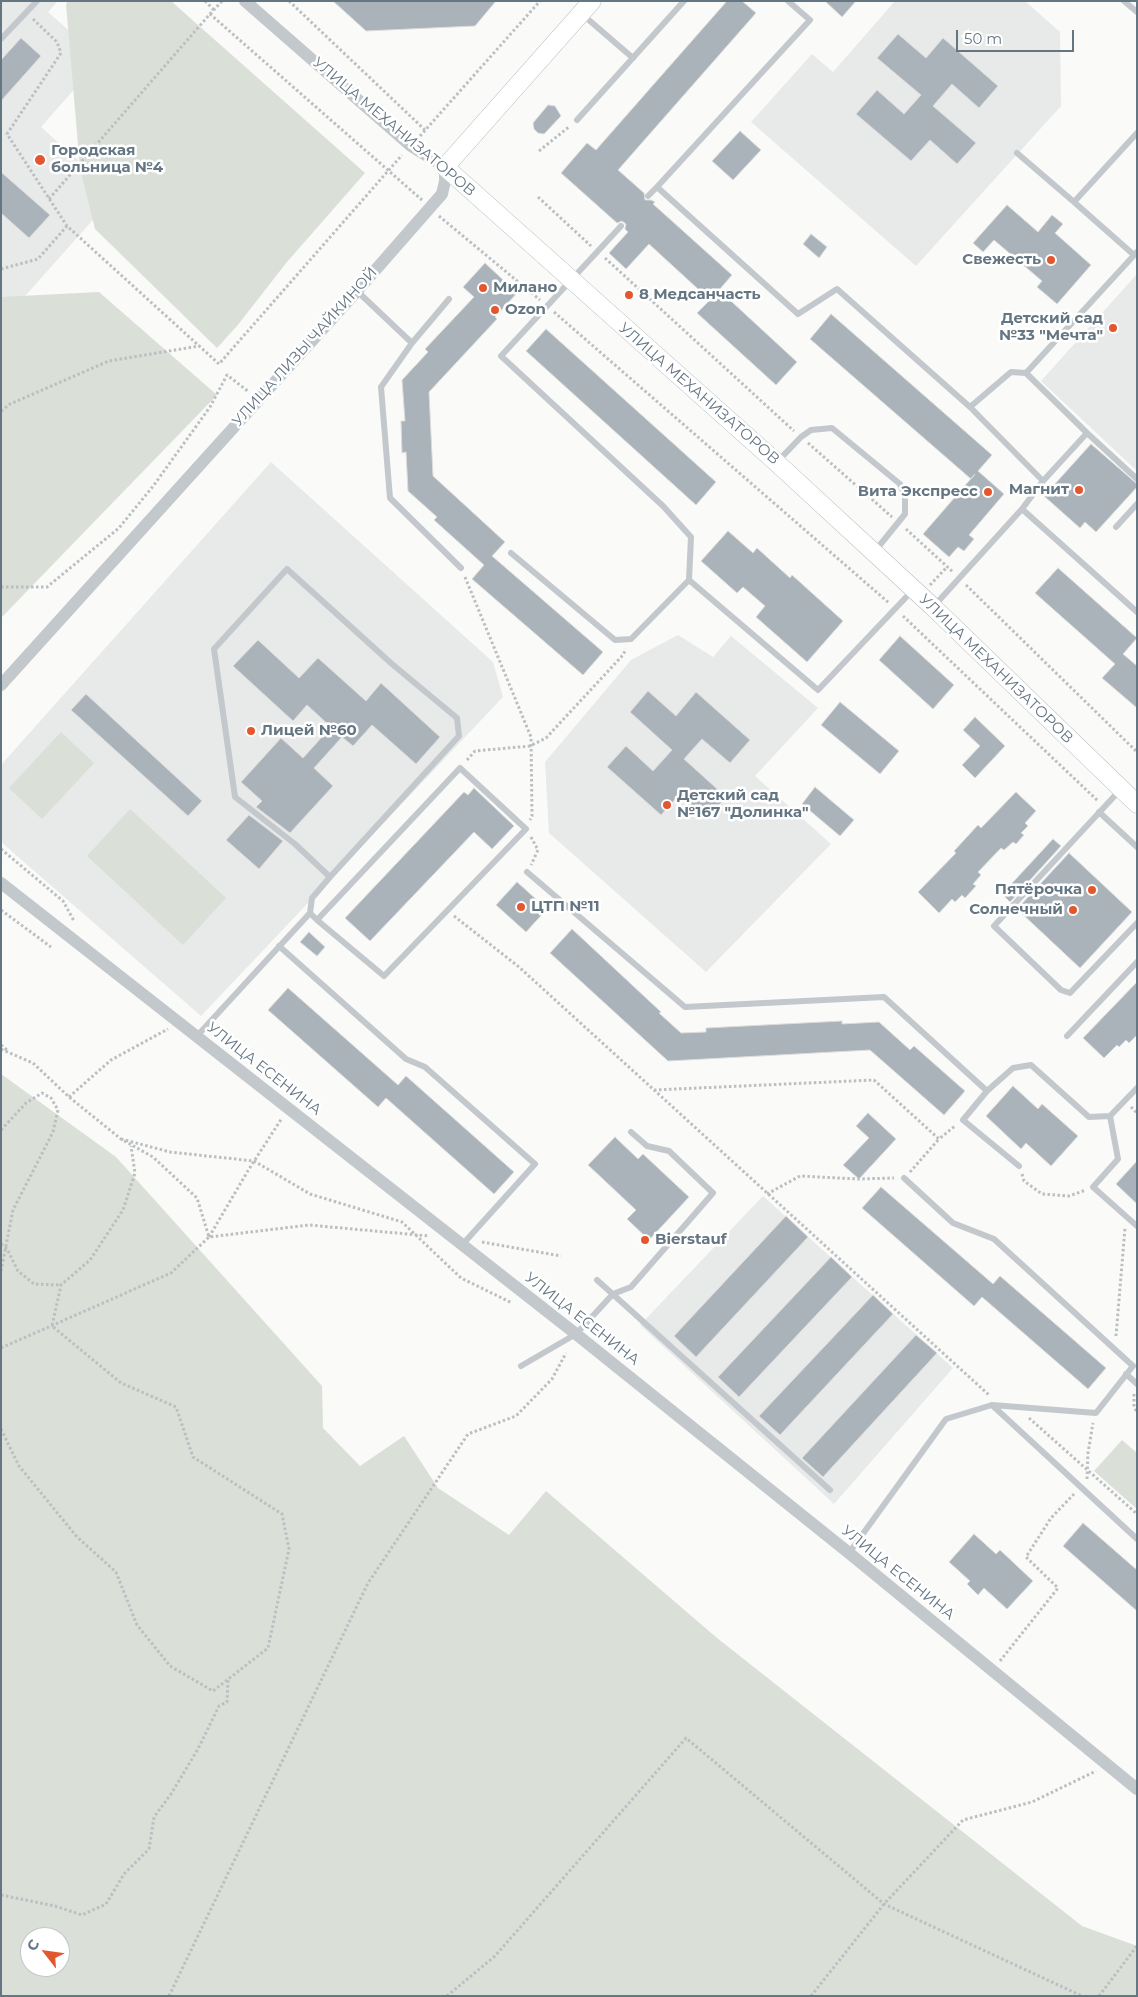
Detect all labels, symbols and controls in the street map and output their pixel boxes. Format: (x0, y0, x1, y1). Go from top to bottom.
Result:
scale bar (958, 20, 1076, 52)
text: 50 m (964, 29, 1002, 48)
street label: УЛИЦА МЕХАНИЗАТОРОВ (309, 54, 479, 200)
place label: Городская больница №4 (51, 142, 163, 177)
marker: Городская больница №4 (33, 153, 47, 167)
place label: Свежесть (962, 251, 1041, 269)
marker: Свежесть (1045, 254, 1057, 266)
street label: УЛИЦА ЛИЗЫ ЧАЙКИНОЙ (229, 264, 381, 430)
place label: Милано (493, 279, 557, 297)
marker: Милано (477, 282, 489, 294)
place label: 8 Медсанчасть (639, 286, 761, 304)
marker: 8 Медсанчасть (623, 289, 635, 301)
place label: Ozon (505, 301, 546, 319)
marker: Ozon (489, 304, 501, 316)
place label: Детский сад №33 "Мечта" (999, 310, 1103, 345)
street label: УЛИЦА МЕХАНИЗАТОРОВ (615, 319, 783, 469)
marker: Детский сад №33 "Мечта" (1107, 322, 1119, 334)
place label: Магнит (1009, 481, 1069, 499)
place label: Вита Экспресс (858, 483, 978, 501)
marker: Магнит (1073, 484, 1085, 496)
marker: Вита Экспресс (982, 486, 994, 498)
street label: УЛИЦА МЕХАНИЗАТОРОВ (915, 591, 1077, 747)
place label: Лицей №60 (261, 722, 357, 740)
marker: Лицей №60 (245, 725, 257, 737)
place label: Детский сад №167 "Долинка" (677, 787, 809, 822)
marker: Детский сад №167 "Долинка" (661, 799, 673, 811)
place label: Пятёрочка (995, 881, 1082, 899)
marker: Пятёрочка (1086, 884, 1098, 896)
place label: ЦТП №11 (531, 898, 600, 916)
marker: ЦТП №11 (515, 901, 527, 913)
place label: Солнечный (969, 901, 1063, 919)
marker: Солнечный (1067, 904, 1079, 916)
street label: УЛИЦА ЕСЕНИНА (203, 1019, 325, 1119)
place label: Bierstauf (655, 1231, 727, 1249)
marker: Bierstauf (639, 1234, 651, 1246)
street label: УЛИЦА ЕСЕНИНА (521, 1269, 643, 1369)
street label: УЛИЦА ЕСЕНИНА (838, 1522, 958, 1624)
north arrow (20, 1927, 70, 1977)
text: С (23, 1936, 43, 1954)

